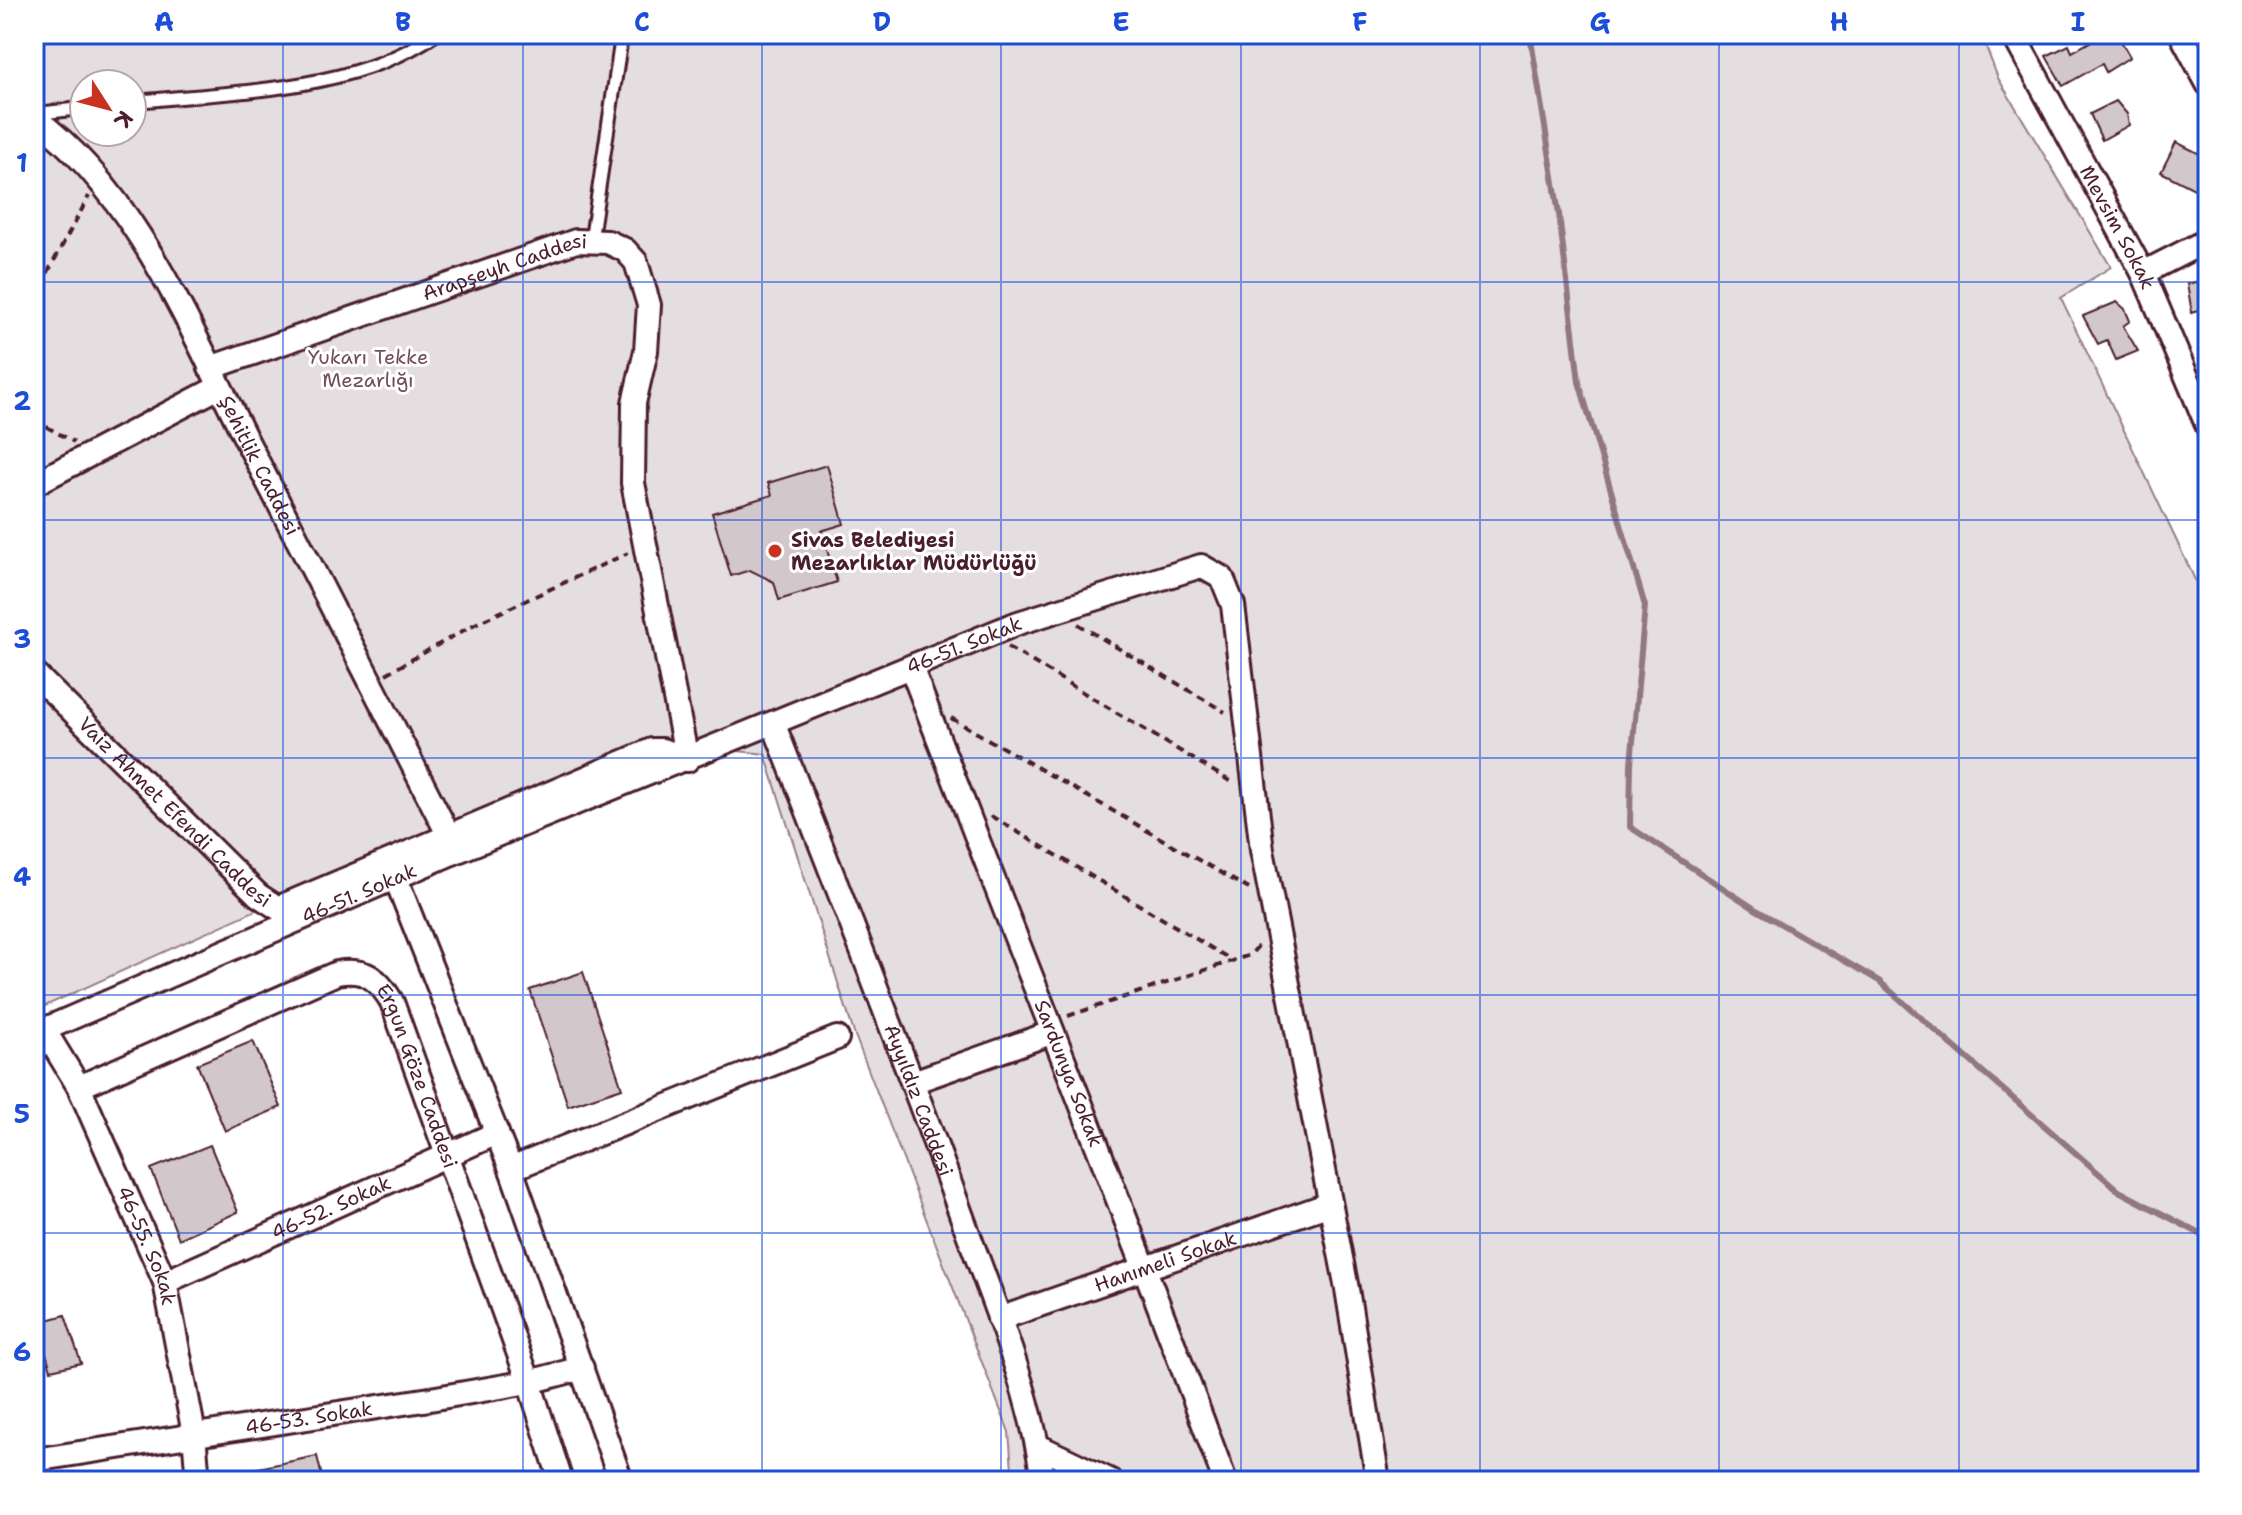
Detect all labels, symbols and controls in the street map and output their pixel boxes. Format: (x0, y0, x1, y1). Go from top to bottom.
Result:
text: A (154, 4, 174, 39)
text: B (395, 4, 411, 39)
text: C (634, 4, 650, 39)
text: D (873, 4, 891, 39)
text: E (1112, 4, 1130, 39)
text: F (1352, 4, 1368, 39)
text: G (1590, 4, 1611, 39)
text: H (1830, 4, 1848, 39)
text: I (2071, 4, 2085, 39)
north arrow (68, 68, 148, 148)
text: K (108, 105, 140, 134)
text: 1 (16, 145, 28, 180)
street label: Mevsim Sokak (2074, 161, 2161, 293)
street label: Arapşeyh Caddesi (419, 228, 587, 306)
park label: Yukarı Tekke Mezarlığı (308, 344, 428, 393)
text: 2 (13, 383, 31, 418)
street label: Şehitlik Caddesi (213, 391, 306, 539)
place label: Sivas Belediyesi Mezarlıklar Müdürlüğü (791, 527, 1037, 576)
marker: Sivas Belediyesi Mezarlıklar Müdürlüğü (766, 542, 784, 560)
street label: 46-51. Sokak (902, 610, 1026, 680)
text: 3 (13, 621, 31, 656)
street label: Vaiz Ahmet Efendi Caddesi (73, 711, 276, 913)
street label: 46-51. Sokak (297, 857, 420, 930)
text: 4 (13, 859, 31, 894)
street label: Ergun Göze Caddesi (371, 978, 464, 1172)
street label: Sardunya Sokak (1029, 996, 1109, 1151)
street label: Ayyıldız Caddesi (878, 1020, 959, 1180)
text: 5 (14, 1096, 30, 1131)
street label: 46-52. Sokak (267, 1169, 395, 1246)
street label: 46-55. Sokak (111, 1182, 182, 1307)
street label: Hanımeli Sokak (1091, 1225, 1240, 1298)
text: 6 (13, 1334, 31, 1369)
street label: 46-53. Sokak (243, 1395, 374, 1440)

